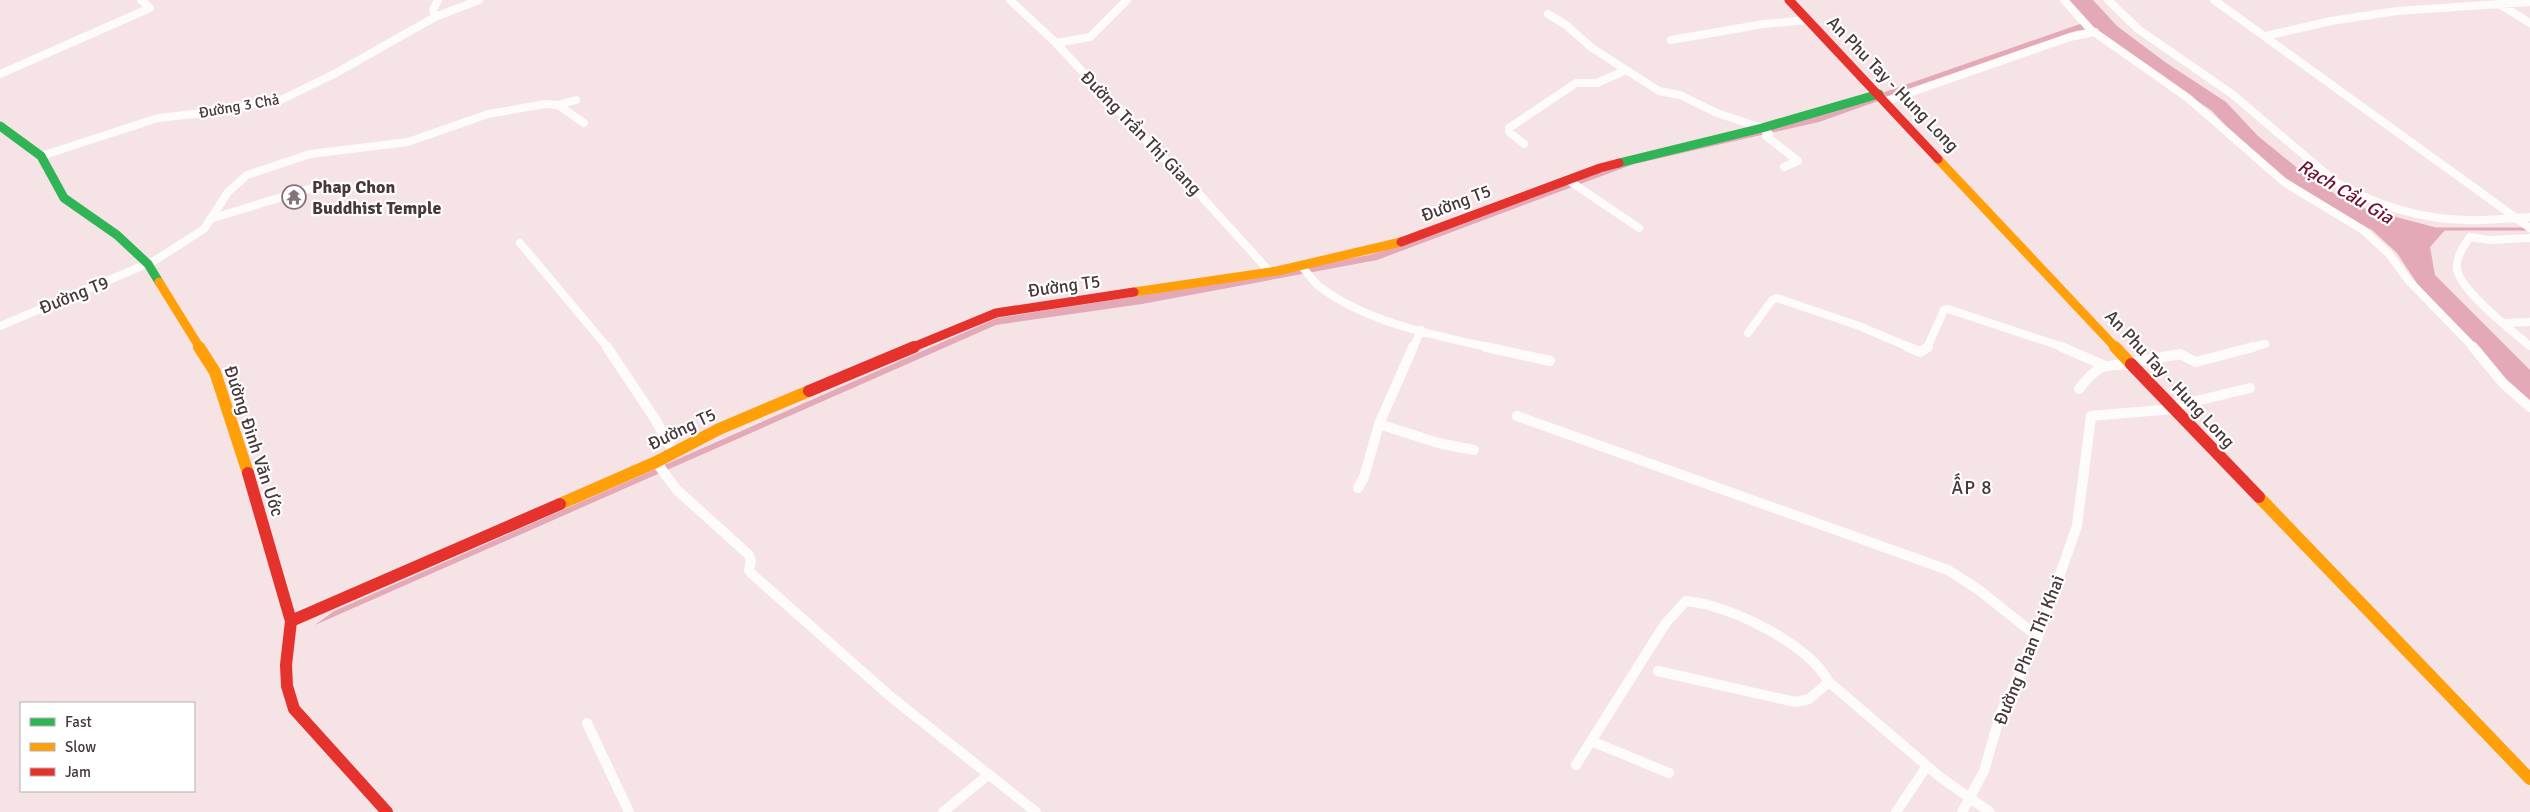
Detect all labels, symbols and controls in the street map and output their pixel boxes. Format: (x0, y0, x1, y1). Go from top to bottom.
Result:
street label: An Phu Tay - Hung Long (1822, 11, 1964, 157)
street label: Đường Trần Thị Giang (1076, 66, 1206, 200)
street label: Đường 3 Chả (197, 90, 281, 122)
water label: Rạch Cầu Gia (2293, 154, 2399, 230)
place label: Phap Chon Buddhist Temple (312, 176, 441, 219)
street label: Đường T5 (1418, 180, 1494, 226)
temple icon: Phap Chon Buddhist Temple (281, 184, 307, 210)
street label: Đường T5 (1026, 270, 1102, 302)
street label: Đường T9 (36, 271, 112, 319)
street label: An Phu Tay - Hung Long (2100, 305, 2240, 453)
street label: Đường Đinh Văn Ước (219, 363, 289, 519)
street label: Đường T5 (644, 403, 720, 455)
district label: ẤP 8 (1952, 473, 1992, 500)
street label: Đường Phan Thị Khai (1989, 572, 2069, 728)
legend (20, 702, 195, 792)
text: Fast (65, 713, 92, 731)
text: Slow (65, 738, 96, 756)
text: Jam (65, 763, 91, 781)

